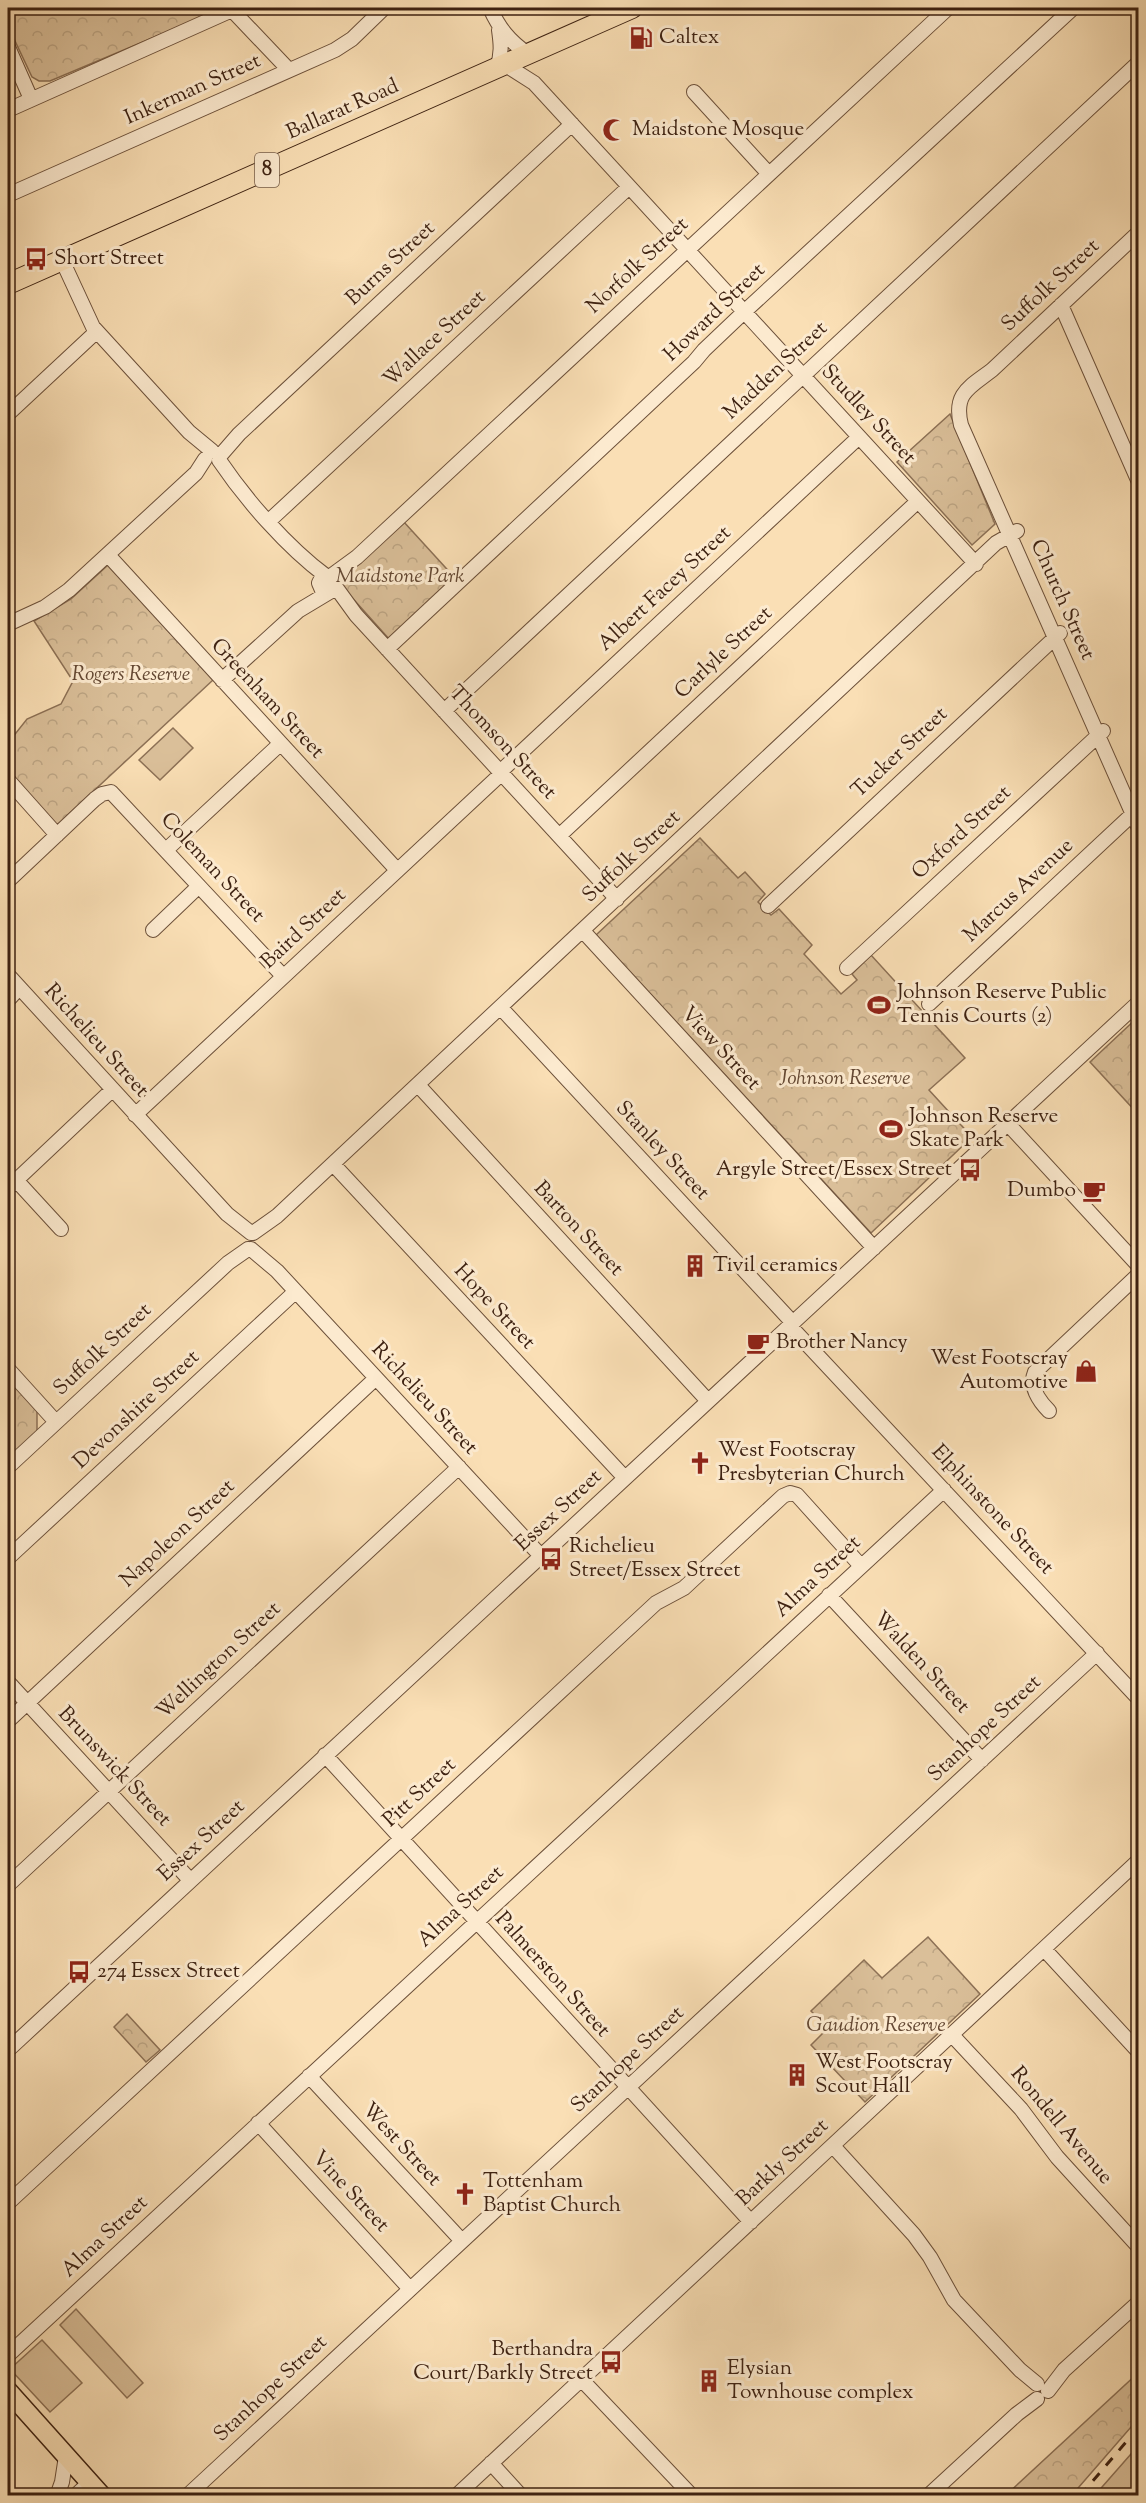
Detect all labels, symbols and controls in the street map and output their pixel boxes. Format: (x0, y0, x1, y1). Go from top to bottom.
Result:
place label: Caltex (659, 23, 719, 53)
fuel station icon: Caltex (628, 25, 654, 51)
street label: Inkerman Street (120, 47, 266, 133)
street label: Ballarat Road (282, 72, 404, 148)
place label: Maidstone Mosque (632, 115, 804, 145)
mosque icon: Maidstone Mosque (601, 117, 627, 143)
road number: 8 (255, 153, 279, 187)
street label: Norfolk Street (580, 211, 696, 321)
street label: Burns Street (340, 215, 442, 313)
street label: Suffolk Street (995, 233, 1107, 339)
place label: Short Street (54, 244, 164, 274)
bus stop icon: Short Street (23, 246, 49, 272)
street label: Howard Street (657, 257, 773, 369)
street label: Wallace Street (377, 283, 493, 395)
street label: Madden Street (717, 315, 835, 427)
street label: Studley Street (813, 358, 923, 472)
street label: Albert Facey Street (592, 519, 738, 659)
street label: Church Street (1022, 535, 1102, 665)
park label: Maidstone Park (335, 562, 465, 592)
street label: Carlyle Street (668, 600, 780, 706)
street label: Greenham Street (203, 632, 331, 766)
park label: Rogers Reserve (72, 660, 190, 690)
street label: Thomson Street (441, 679, 563, 807)
street label: Tucker Street (845, 700, 955, 806)
street label: Oxford Street (906, 779, 1018, 887)
street label: Suffolk Street (576, 804, 688, 910)
street label: Coleman Street (153, 806, 271, 930)
street label: Marcus Avenue (957, 832, 1081, 950)
street label: Baird Street (255, 881, 353, 977)
street label: Richelieu Street (37, 977, 155, 1105)
place label: Johnson Reserve Public Tennis Courts (2) (896, 978, 1107, 1032)
sports icon: Johnson Reserve Public Tennis Courts (2) (866, 992, 892, 1018)
street label: View Street (673, 1000, 767, 1098)
park label: Johnson Reserve (779, 1064, 910, 1094)
street label: Stanley Street (608, 1095, 716, 1207)
place label: Johnson Reserve Skate Park (908, 1102, 1058, 1156)
sports icon: Johnson Reserve Skate Park (878, 1116, 904, 1142)
place label: Argyle Street/Essex Street (716, 1155, 952, 1185)
bus stop icon: Argyle Street/Essex Street (957, 1157, 983, 1183)
street label: Barton Street (526, 1175, 630, 1283)
place label: Dumbo (1007, 1176, 1076, 1206)
cafe icon: Dumbo (1081, 1178, 1107, 1204)
place label: Tivil ceramics (713, 1251, 838, 1281)
building icon: Tivil ceramics (682, 1253, 708, 1279)
street label: Hope Street (446, 1257, 542, 1357)
street label: Suffolk Street (47, 1297, 159, 1403)
place label: Brother Nancy (776, 1328, 908, 1358)
cafe icon: Brother Nancy (745, 1330, 771, 1356)
street label: Richelieu Street (364, 1336, 484, 1462)
street label: Devonshire Street (67, 1343, 207, 1477)
place label: West Footscray Automotive (930, 1344, 1069, 1398)
shop icon: West Footscray Automotive (1073, 1358, 1099, 1384)
place label: West Footscray Presbyterian Church (718, 1436, 905, 1490)
street label: Elphinstone Street (924, 1438, 1060, 1582)
church icon: West Footscray Presbyterian Church (687, 1450, 713, 1476)
street label: Essex Street (509, 1463, 609, 1559)
street label: Napoleon Street (114, 1473, 242, 1595)
street label: Alma Street (768, 1529, 868, 1625)
place label: Richelieu Street/Essex Street (569, 1532, 740, 1586)
bus stop icon: Richelieu Street/Essex Street (538, 1546, 564, 1572)
street label: Wellington Street (150, 1595, 288, 1727)
street label: Walden Street (866, 1605, 976, 1721)
street label: Stanhope Street (922, 1668, 1048, 1790)
street label: Brunswick Street (50, 1700, 178, 1834)
street label: Pitt Street (377, 1751, 463, 1835)
street label: Essex Street (152, 1793, 252, 1889)
street label: Alma Street (411, 1859, 511, 1955)
street label: Palmerston Street (487, 1906, 617, 2044)
place label: 274 Essex Street (97, 1957, 240, 1987)
bus stop icon: 274 Essex Street (66, 1959, 92, 1985)
street label: Stanhope Street (565, 1999, 691, 2121)
park label: Gaudion Reserve (806, 2011, 946, 2041)
place label: West Footscray Scout Hall (815, 2048, 953, 2102)
street label: Rondell Avenue (1003, 2060, 1119, 2192)
building icon: West Footscray Scout Hall (784, 2062, 810, 2088)
street label: West Street (354, 2096, 448, 2194)
street label: Barkly Street (730, 2112, 836, 2214)
street label: Vine Street (304, 2144, 396, 2240)
place label: Tottenham Baptist Church (483, 2167, 621, 2221)
church icon: Tottenham Baptist Church (452, 2181, 478, 2207)
street label: Alma Street (55, 2189, 155, 2285)
street label: Stanhope Street (208, 2328, 334, 2450)
place label: Berthandra Court/Barkly Street (413, 2335, 593, 2389)
bus stop icon: Berthandra Court/Barkly Street (598, 2349, 624, 2375)
place label: Elysian Townhouse complex (727, 2354, 914, 2408)
building icon: Elysian Townhouse complex (696, 2368, 722, 2394)

